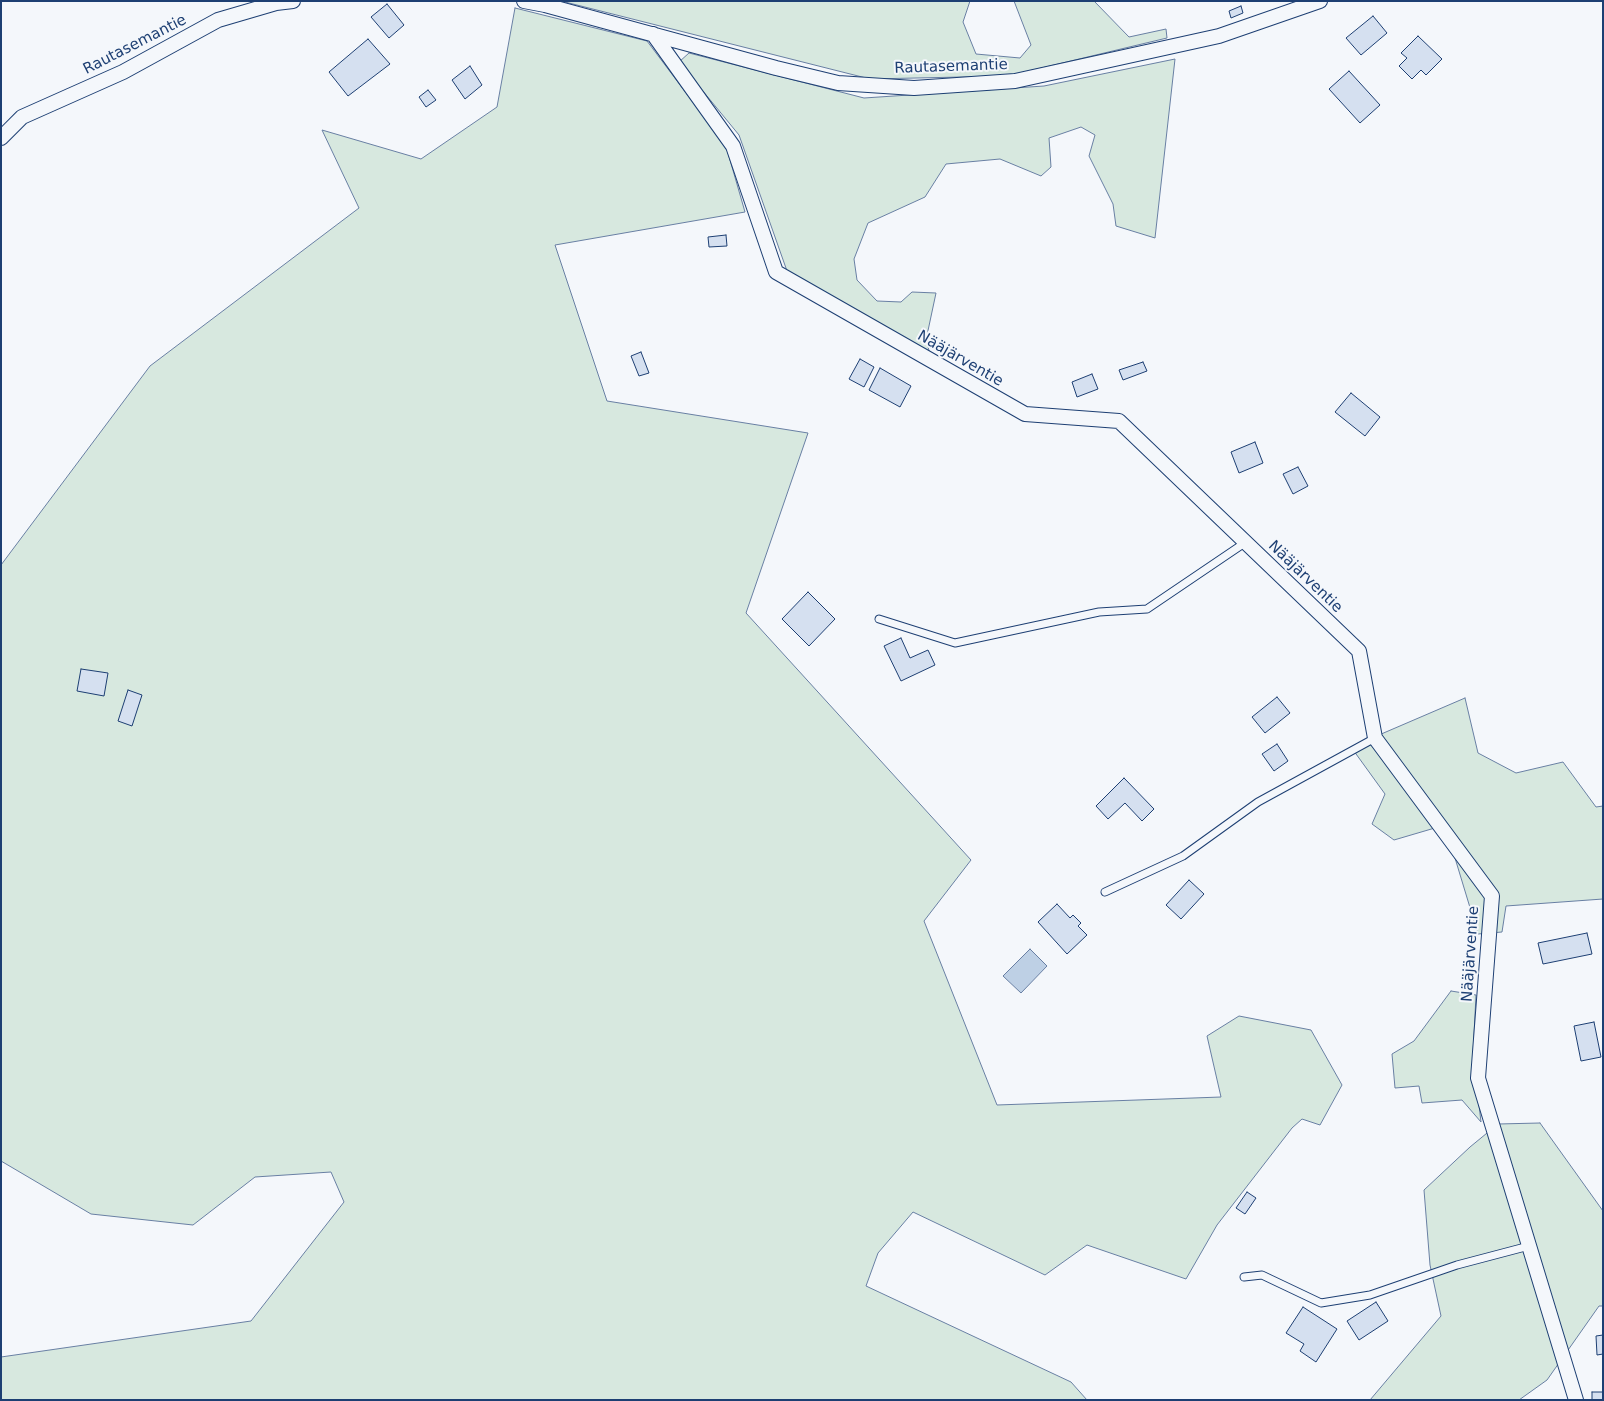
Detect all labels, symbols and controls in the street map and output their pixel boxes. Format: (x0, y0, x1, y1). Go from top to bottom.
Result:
street label: Rautasemantie (80, 11, 190, 79)
street label: Rautasemantie (894, 56, 1008, 78)
street label: Nääjärventie (914, 327, 1006, 391)
street label: Nääjärventie (1264, 537, 1346, 617)
street label: Nääjärventie (1459, 905, 1483, 1003)

